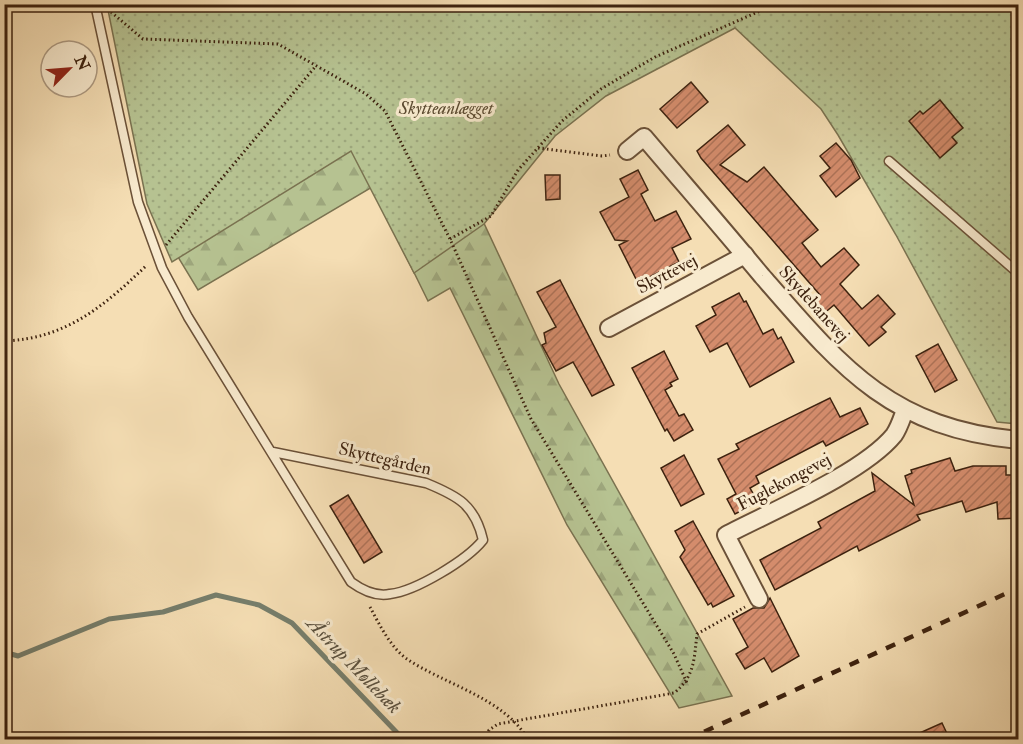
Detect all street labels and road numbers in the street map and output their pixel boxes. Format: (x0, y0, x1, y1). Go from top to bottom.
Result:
street label: Skyttevej (633, 249, 701, 299)
street label: Skydebanevej (774, 261, 854, 347)
street label: Skyttegården (336, 437, 434, 481)
street label: Fuglekongevej (733, 448, 835, 516)

